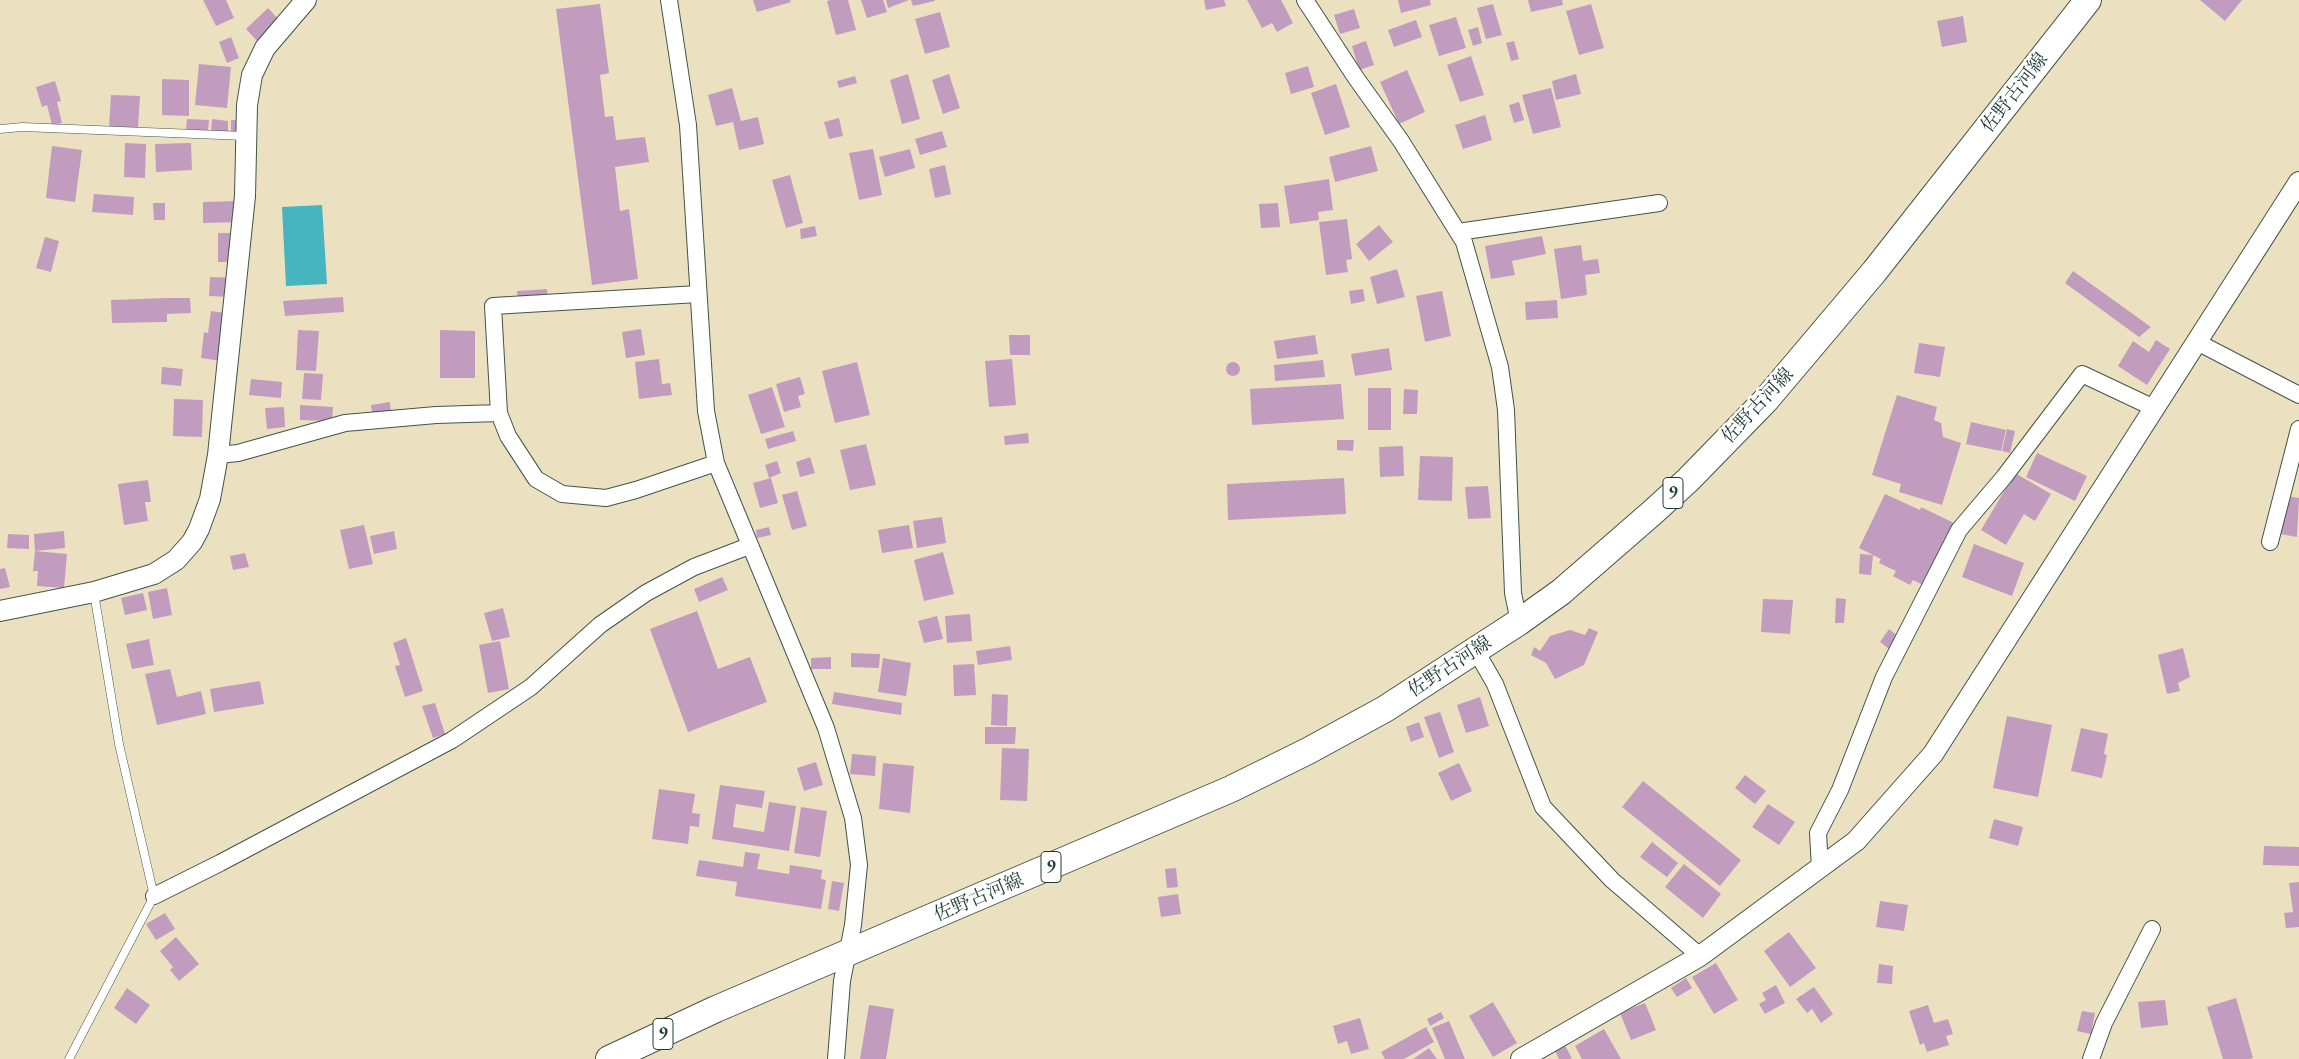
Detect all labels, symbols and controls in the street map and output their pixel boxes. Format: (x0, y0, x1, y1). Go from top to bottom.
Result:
street label: 佐野古河線 (1977, 49, 2053, 137)
street label: 佐野古河線 (1717, 363, 1799, 449)
road number: 9 (1663, 478, 1683, 508)
street label: 佐野古河線 (1404, 632, 1496, 702)
road number: 9 (1041, 852, 1061, 882)
street label: 佐野古河線 (931, 869, 1027, 927)
road number: 9 (653, 1019, 673, 1050)

